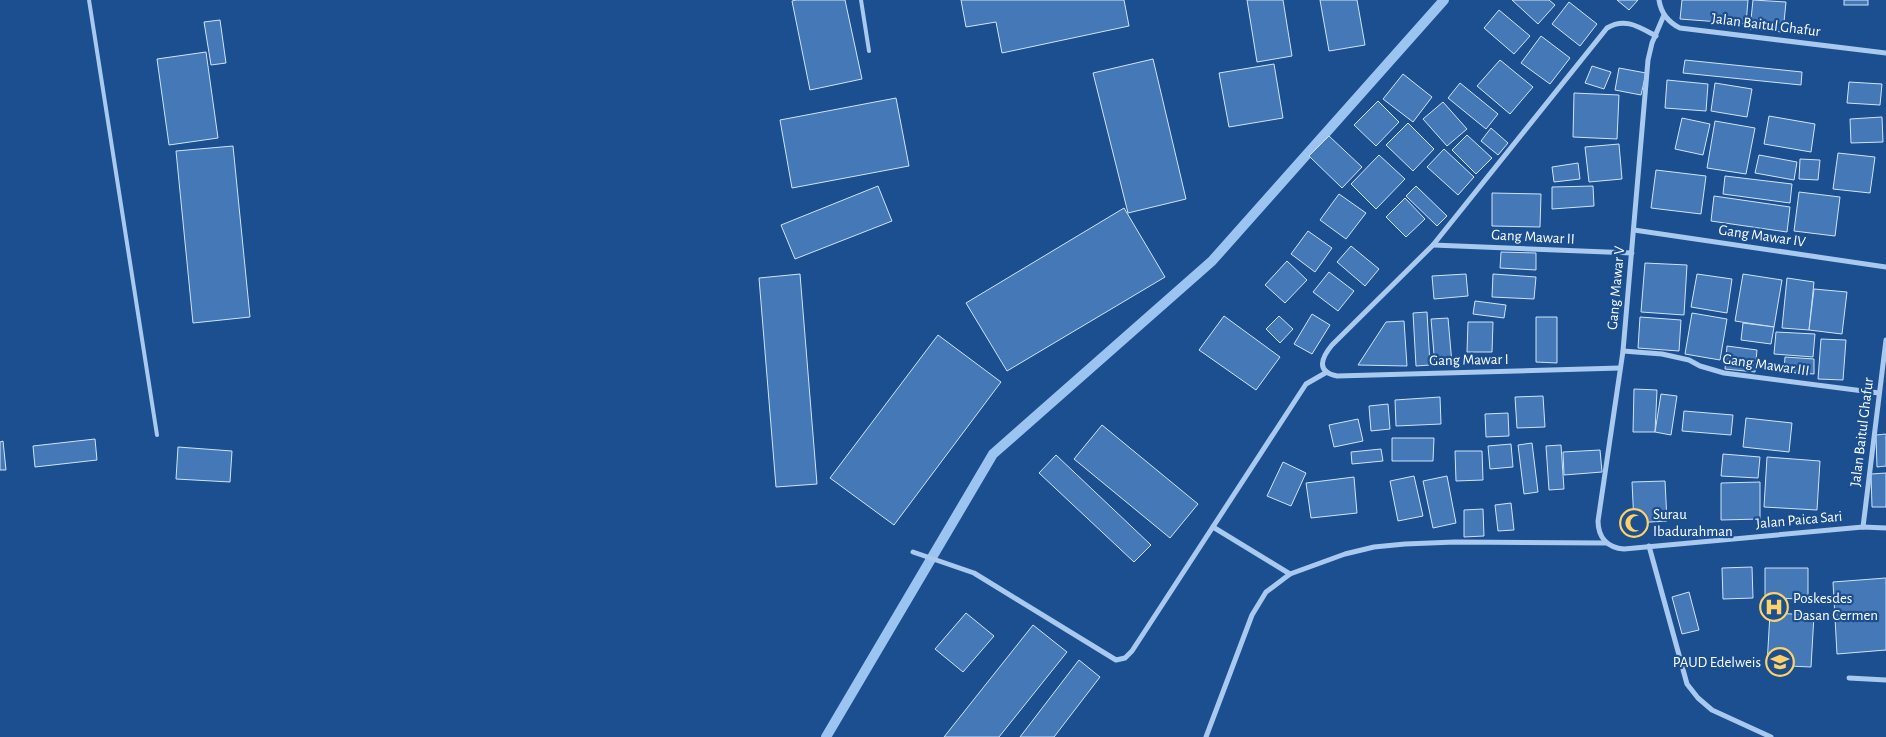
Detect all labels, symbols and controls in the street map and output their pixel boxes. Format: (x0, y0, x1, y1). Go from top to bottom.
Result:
street label: Jalan Baitul Ghafur (1711, 11, 1821, 39)
street label: Gang Mawar IV (1717, 222, 1807, 250)
street label: Gang Mawar II (1491, 227, 1575, 247)
street label: Gang Mawar V (1605, 245, 1627, 331)
street label: Gang Mawar III (1722, 351, 1810, 379)
street label: Gang Mawar I (1429, 352, 1509, 368)
street label: Jalan Baitul Ghafur (1848, 377, 1876, 487)
place label: Surau Ibadurahman (1653, 507, 1733, 539)
mosque icon: Surau Ibadurahman (1619, 508, 1649, 538)
street label: Jalan Paica Sari (1755, 509, 1843, 531)
place label: Poskesdes Dasan Cermen (1793, 591, 1878, 623)
hospital icon: Poskesdes Dasan Cermen (1759, 592, 1789, 622)
school or university icon: PAUD Edelweis (1765, 647, 1795, 677)
place label: PAUD Edelweis (1673, 655, 1761, 670)

